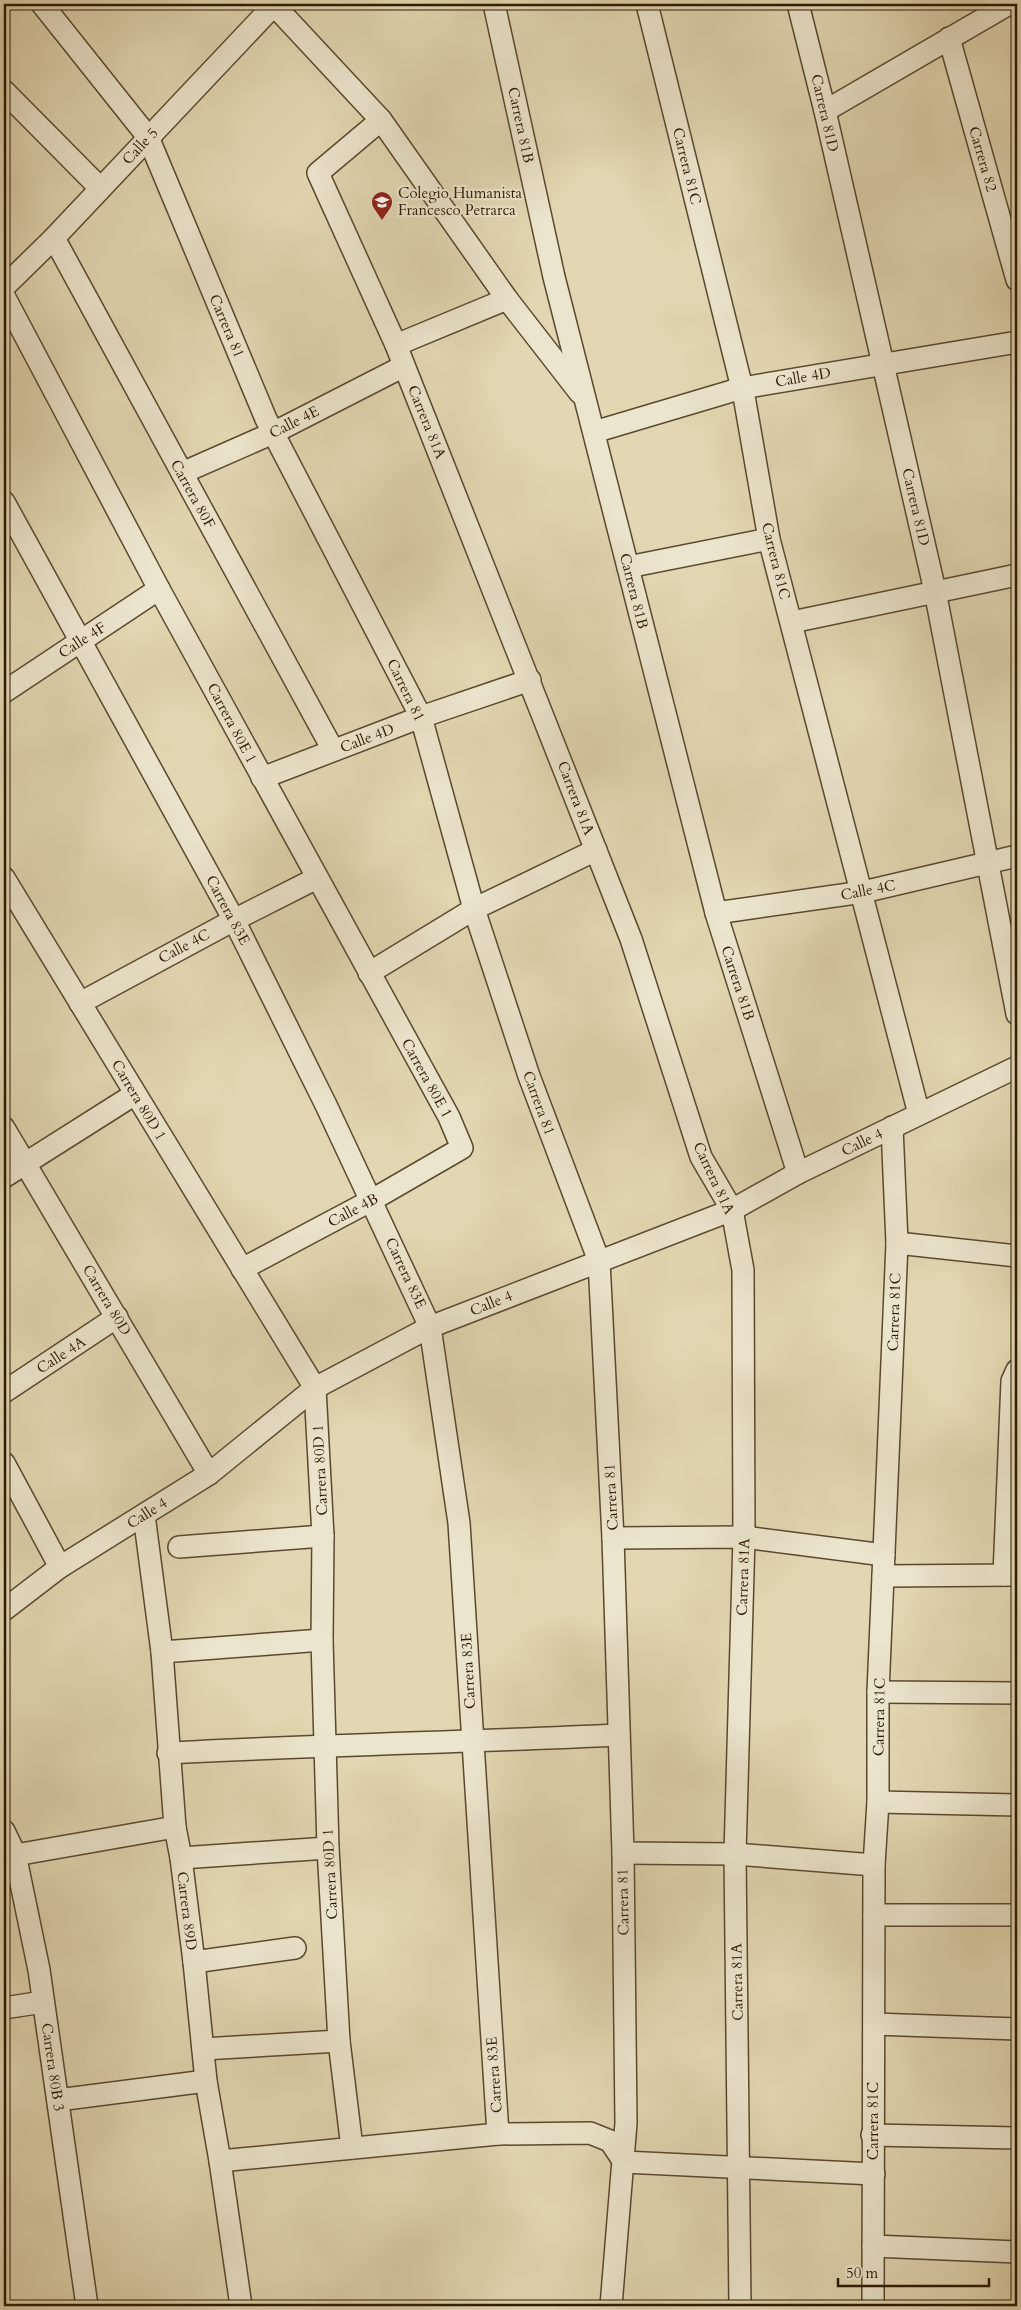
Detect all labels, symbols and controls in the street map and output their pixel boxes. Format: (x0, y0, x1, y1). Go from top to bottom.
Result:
street label: Carrera 81D (806, 72, 844, 154)
street label: Carrera 81B (503, 85, 539, 165)
street label: Calle 5 (118, 123, 162, 169)
street label: Carrera 82 (964, 124, 1002, 194)
street label: Carrera 81C (668, 125, 706, 207)
place label: Colegio Humanista Francesco Petrarca (398, 183, 522, 220)
school or university icon: Colegio Humanista Francesco Petrarca (370, 190, 394, 221)
street label: Carrera 81 (205, 291, 249, 361)
street label: Calle 4D (774, 362, 832, 392)
street label: Carrera 81A (403, 382, 451, 462)
street label: Calle 4E (266, 401, 322, 443)
street label: Carrera 80F (166, 456, 220, 532)
street label: Carrera 81D (897, 466, 935, 548)
street label: Carrera 81C (757, 520, 795, 602)
street label: Carrera 81B (615, 551, 653, 631)
street label: Calle 4F (54, 617, 110, 663)
street label: Carrera 81 (382, 655, 430, 725)
street label: Carrera 80E 1 (203, 679, 261, 767)
street label: Calle 4D (337, 719, 397, 757)
street label: Carrera 81A (553, 758, 599, 838)
street label: Carrera 83E (201, 872, 255, 948)
street label: Calle 4C (839, 875, 897, 905)
street label: Calle 4C (155, 924, 213, 968)
street label: Carrera 81B (717, 943, 759, 1023)
street label: Carrera 80E 1 (397, 1035, 457, 1121)
street label: Carrera 80D 1 (107, 1056, 171, 1144)
street label: Carrera 81 (518, 1068, 560, 1138)
street label: Calle 4 (838, 1123, 886, 1161)
street label: Carrera 81A (689, 1139, 740, 1218)
street label: Calle 4B (324, 1188, 382, 1232)
street label: Carrera 83E (381, 1234, 431, 1312)
street label: Carrera 80D (78, 1261, 136, 1339)
street label: Carrera 81C (883, 1272, 905, 1352)
street label: Calle 4 (467, 1285, 515, 1321)
street label: Calle 4A (33, 1332, 90, 1378)
street label: Carrera 80D 1 (308, 1424, 332, 1516)
street label: Carrera 81 (599, 1463, 623, 1531)
street label: Calle 4 (123, 1493, 171, 1533)
street label: Carrera 81A (732, 1537, 754, 1616)
street label: Carrera 83E (456, 1632, 480, 1710)
street label: Carrera 81C (868, 1678, 890, 1756)
street label: Carrera 80D 1 (318, 1828, 342, 1920)
street label: Carrera 81 (612, 1868, 634, 1936)
street label: Carrera 89D (172, 1870, 202, 1952)
street label: Carrera 81A (726, 1943, 748, 2021)
street label: Carrera 80B 3 (37, 2022, 69, 2112)
street label: Carrera 83E (481, 2036, 507, 2114)
street label: Carrera 81C (863, 2082, 883, 2160)
scale bar (838, 2255, 990, 2287)
text: 50 m (846, 2263, 878, 2283)

